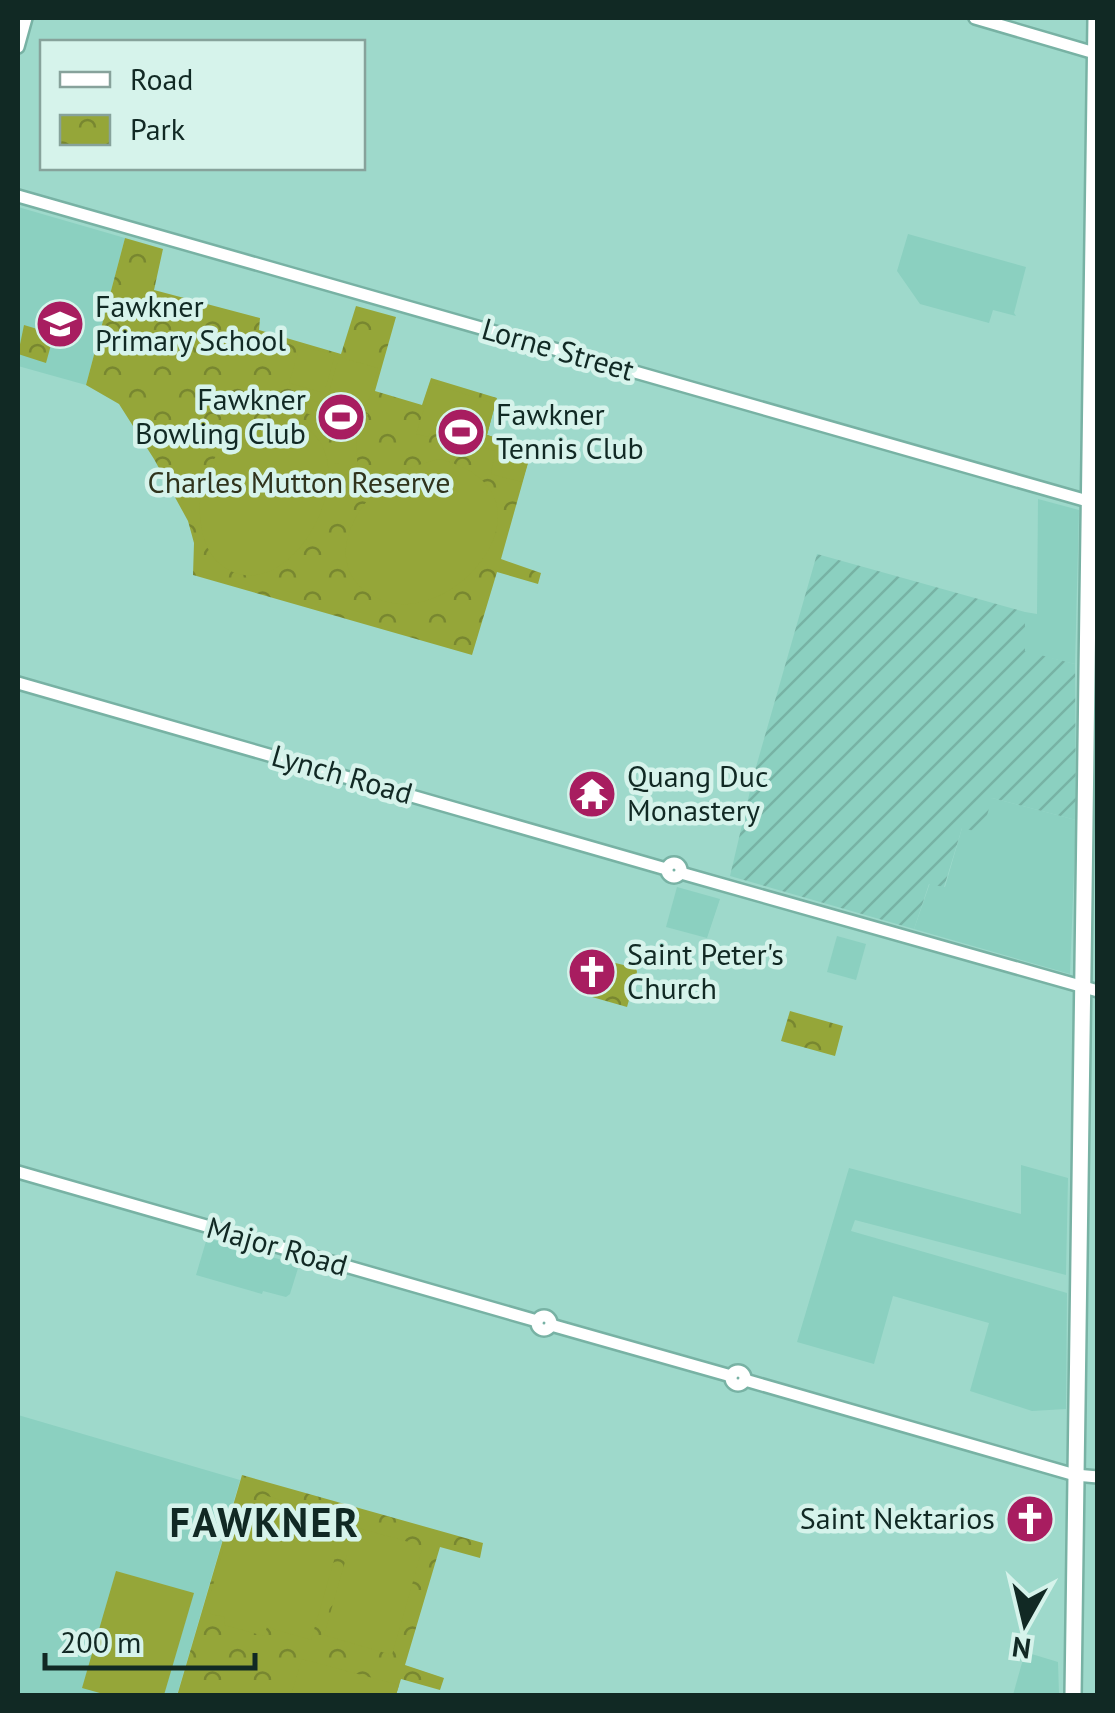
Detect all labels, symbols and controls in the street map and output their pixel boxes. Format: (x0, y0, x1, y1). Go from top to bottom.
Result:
legend (40, 40, 365, 170)
text: Road (130, 59, 194, 98)
text: Park (130, 109, 186, 148)
place label: Fawkner Primary School (95, 286, 286, 359)
school or university icon: Fawkner Primary School (34, 298, 86, 350)
street label: Lorne Street (478, 308, 639, 389)
place label: Fawkner Bowling Club (135, 379, 306, 452)
sports icon: Fawkner Bowling Club (315, 391, 367, 443)
place label: Fawkner Tennis Club (496, 394, 644, 467)
sports icon: Fawkner Tennis Club (435, 406, 487, 458)
park label: Charles Mutton Reserve (148, 462, 450, 501)
street label: Lynch Road (268, 735, 417, 812)
place label: Quang Duc Monastery (627, 756, 768, 829)
temple icon: Quang Duc Monastery (566, 768, 618, 820)
place label: Saint Peter's Church (627, 934, 784, 1007)
church icon: Saint Peter's Church (566, 946, 618, 998)
street label: Major Road (203, 1207, 352, 1284)
church icon: Saint Nektarios (1004, 1493, 1056, 1545)
district label: FAWKNER (170, 1496, 360, 1548)
place label: Saint Nektarios (800, 1498, 995, 1537)
north arrow (975, 1573, 1075, 1673)
scale bar (45, 1608, 255, 1670)
text: 200 m (60, 1622, 141, 1661)
text: N (1010, 1629, 1033, 1668)

